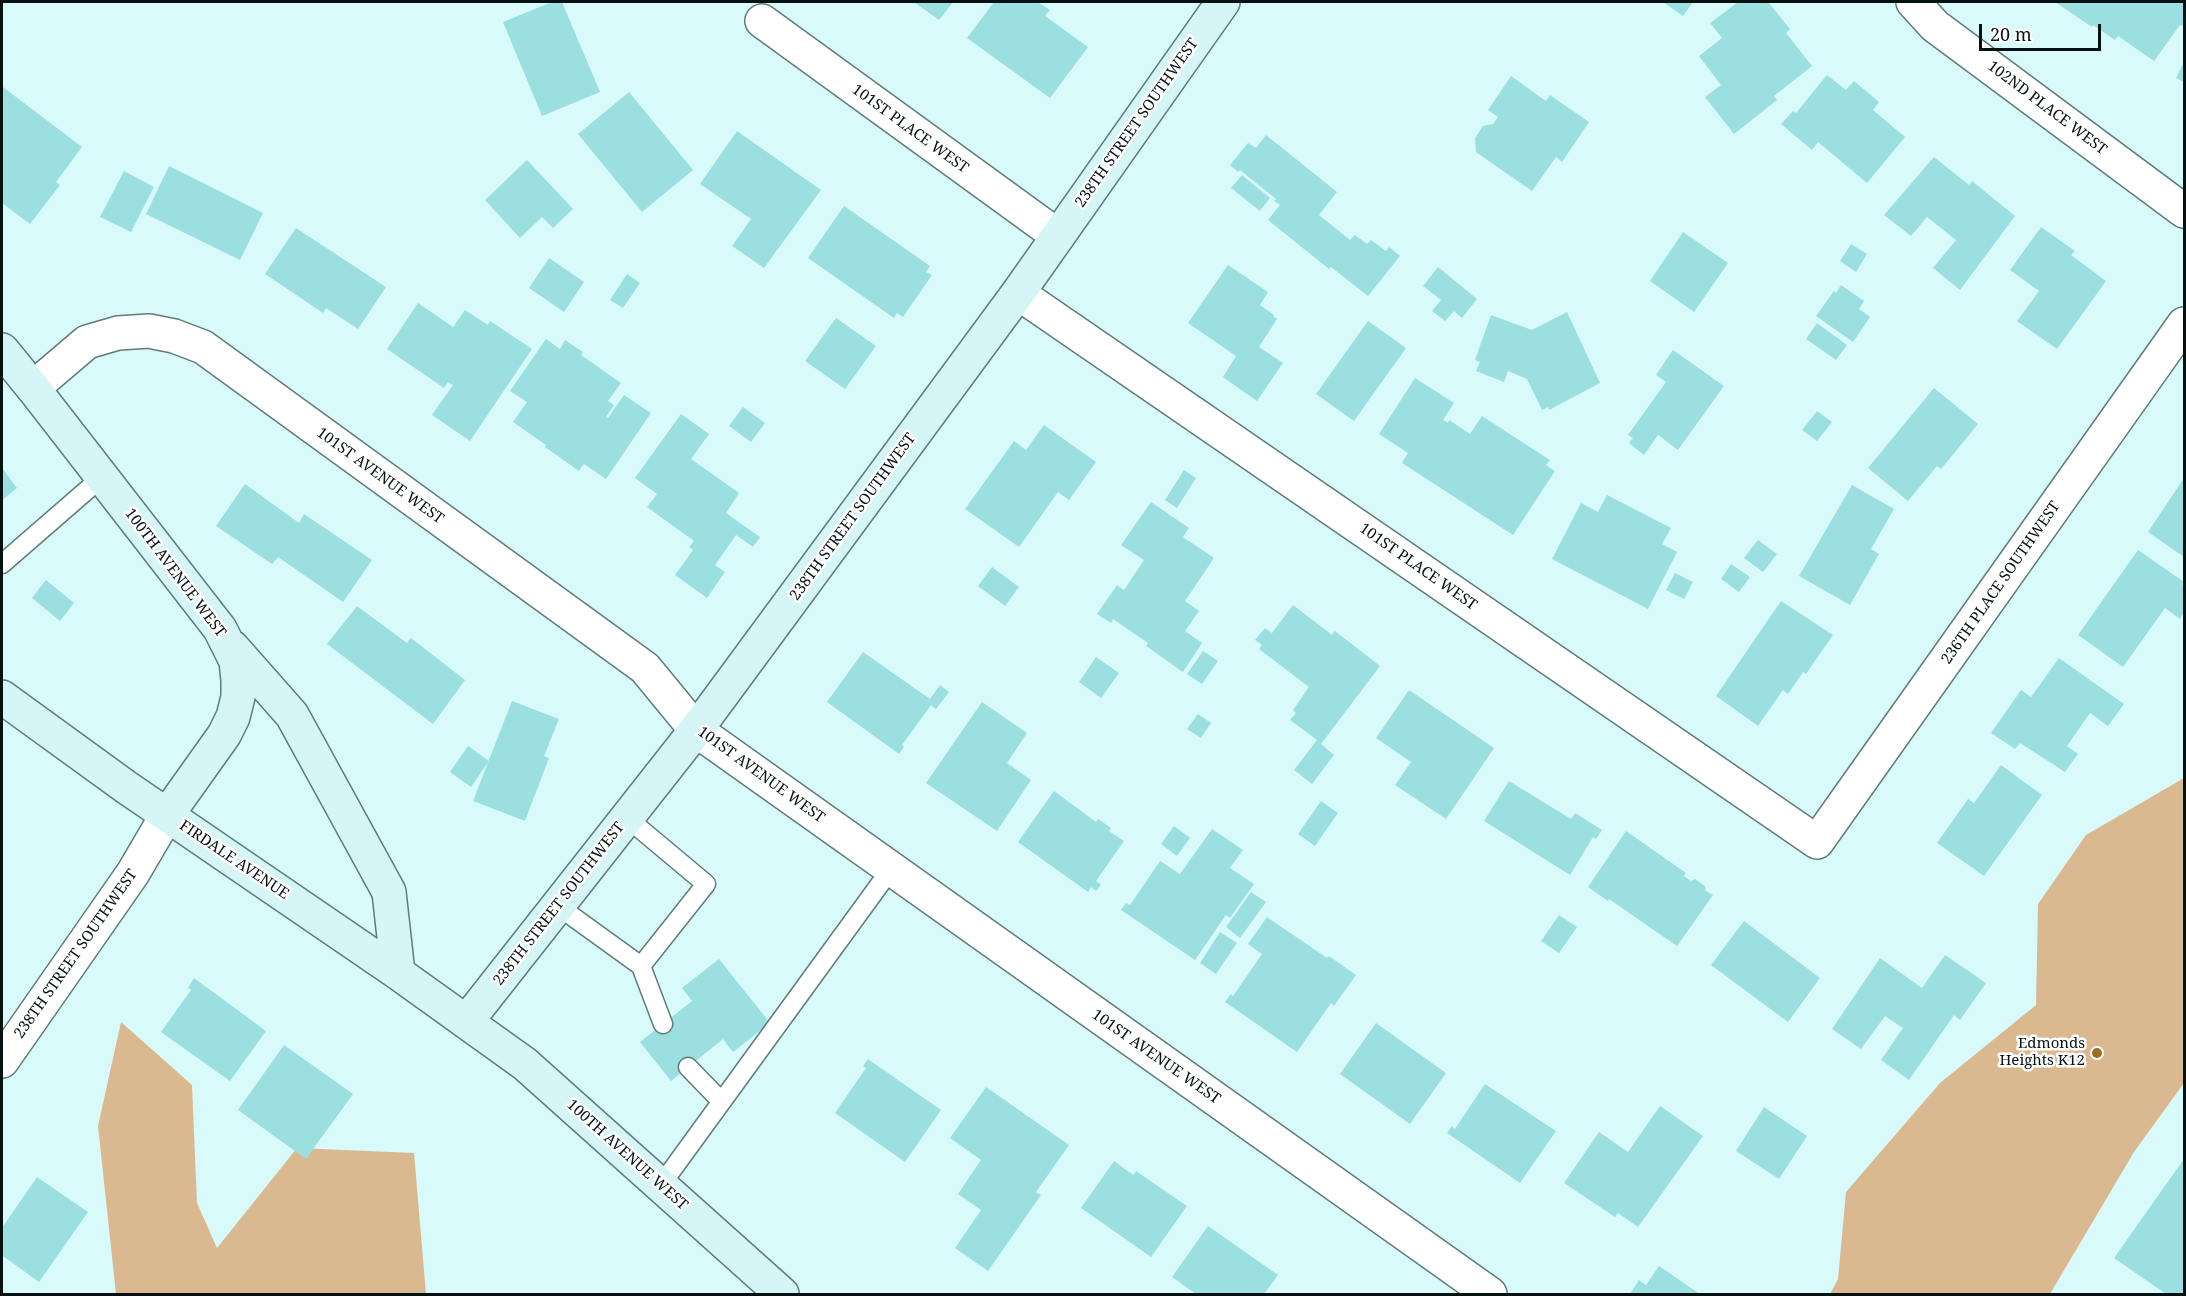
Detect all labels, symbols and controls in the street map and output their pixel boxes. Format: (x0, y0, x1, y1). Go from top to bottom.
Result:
scale bar (1982, 12, 2104, 50)
text: 20 m (1990, 22, 2032, 46)
street label: 238TH STREET SOUTHWEST (1072, 35, 1202, 211)
street label: 102ND PLACE WEST (1984, 57, 2110, 159)
street label: 101ST PLACE WEST (848, 81, 972, 177)
street label: 101ST AVENUE WEST (313, 424, 447, 528)
street label: 238TH STREET SOUTHWEST (786, 430, 920, 604)
street label: 236TH PLACE SOUTHWEST (1938, 498, 2064, 668)
street label: 100TH AVENUE WEST (121, 505, 229, 641)
street label: 101ST PLACE WEST (1356, 520, 1480, 614)
street label: 101ST AVENUE WEST (694, 723, 828, 827)
street label: FIRDALE AVENUE (176, 817, 292, 903)
street label: 238TH STREET SOUTHWEST (490, 819, 628, 989)
street label: 238TH STREET SOUTHWEST (11, 866, 141, 1042)
street label: 101ST AVENUE WEST (1088, 1006, 1224, 1108)
place label: Edmonds Heights K12 (1999, 1035, 2085, 1070)
marker: Edmonds Heights K12 (2090, 1046, 2104, 1060)
street label: 100TH AVENUE WEST (563, 1096, 691, 1214)

